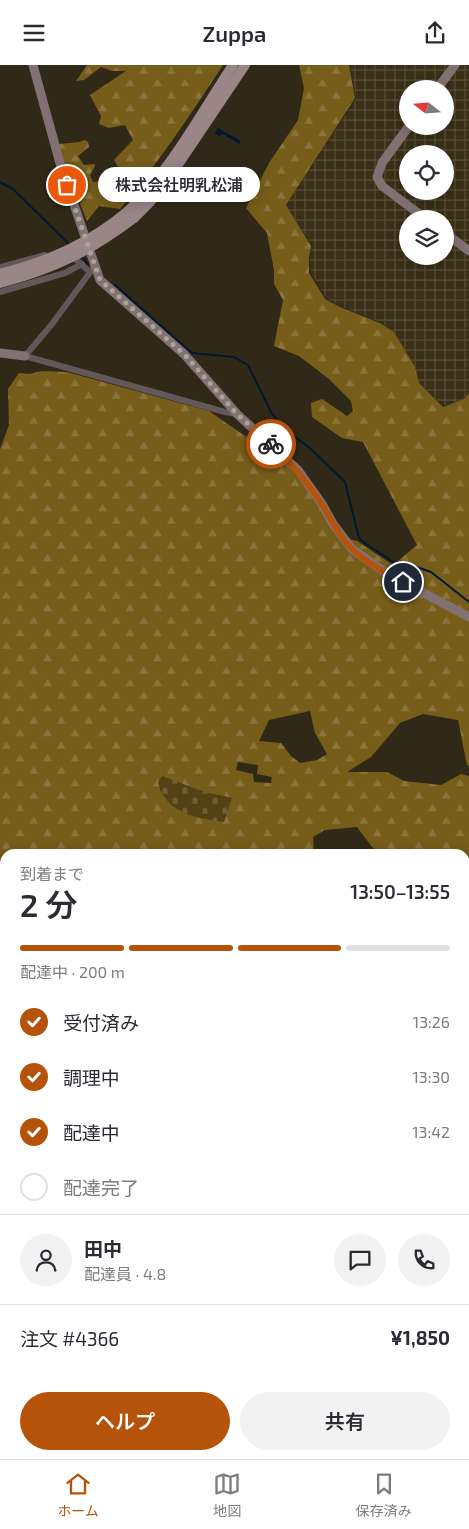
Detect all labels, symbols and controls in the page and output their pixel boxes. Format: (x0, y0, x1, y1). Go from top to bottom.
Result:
icon: menu (20, 19, 48, 47)
icon: share (421, 19, 449, 47)
text: Zuppa (203, 20, 266, 46)
north arrow (399, 80, 454, 135)
map controls (399, 80, 454, 265)
button: locate (399, 145, 454, 200)
pin (46, 164, 88, 206)
callout: 株式会社明乳松浦 (97, 167, 260, 203)
icon: bag (53, 171, 81, 199)
text: 株式会社明乳松浦 (115, 175, 243, 194)
button: layers (399, 210, 454, 265)
courier (246, 419, 296, 469)
icon: bike (257, 430, 285, 458)
pin (382, 561, 424, 603)
icon: home (389, 568, 417, 596)
text: 到着まで (20, 864, 84, 883)
text: 13:50–13:55 (350, 880, 450, 903)
text: 2 分 (20, 885, 77, 923)
text: 配達中 · 200 m (20, 962, 125, 981)
icon: check (20, 1008, 48, 1036)
text: 受付済み (63, 1011, 139, 1034)
text: 13:26 (413, 1012, 450, 1031)
icon: check (20, 1063, 48, 1091)
text: 調理中 (63, 1066, 120, 1089)
text: 13:30 (412, 1067, 450, 1086)
icon: check (20, 1118, 48, 1146)
text: 配達中 (63, 1121, 120, 1144)
text: 13:42 (412, 1122, 450, 1141)
text: 配達完了 (63, 1176, 139, 1199)
button: person (20, 1234, 72, 1286)
button: chat (334, 1234, 386, 1286)
button: phone (398, 1234, 450, 1286)
text: 田中 (84, 1237, 122, 1260)
text: 配達員 · 4.8 (84, 1264, 166, 1283)
text: ¥1,850 (390, 1326, 450, 1349)
text: 注文 #4366 (20, 1327, 119, 1350)
button: ヘルプ (20, 1392, 230, 1450)
button: 共有 (240, 1392, 450, 1450)
tab: ホーム (57, 1470, 99, 1520)
tab: 地図 (213, 1470, 241, 1520)
tab: 保存済み (356, 1470, 412, 1520)

